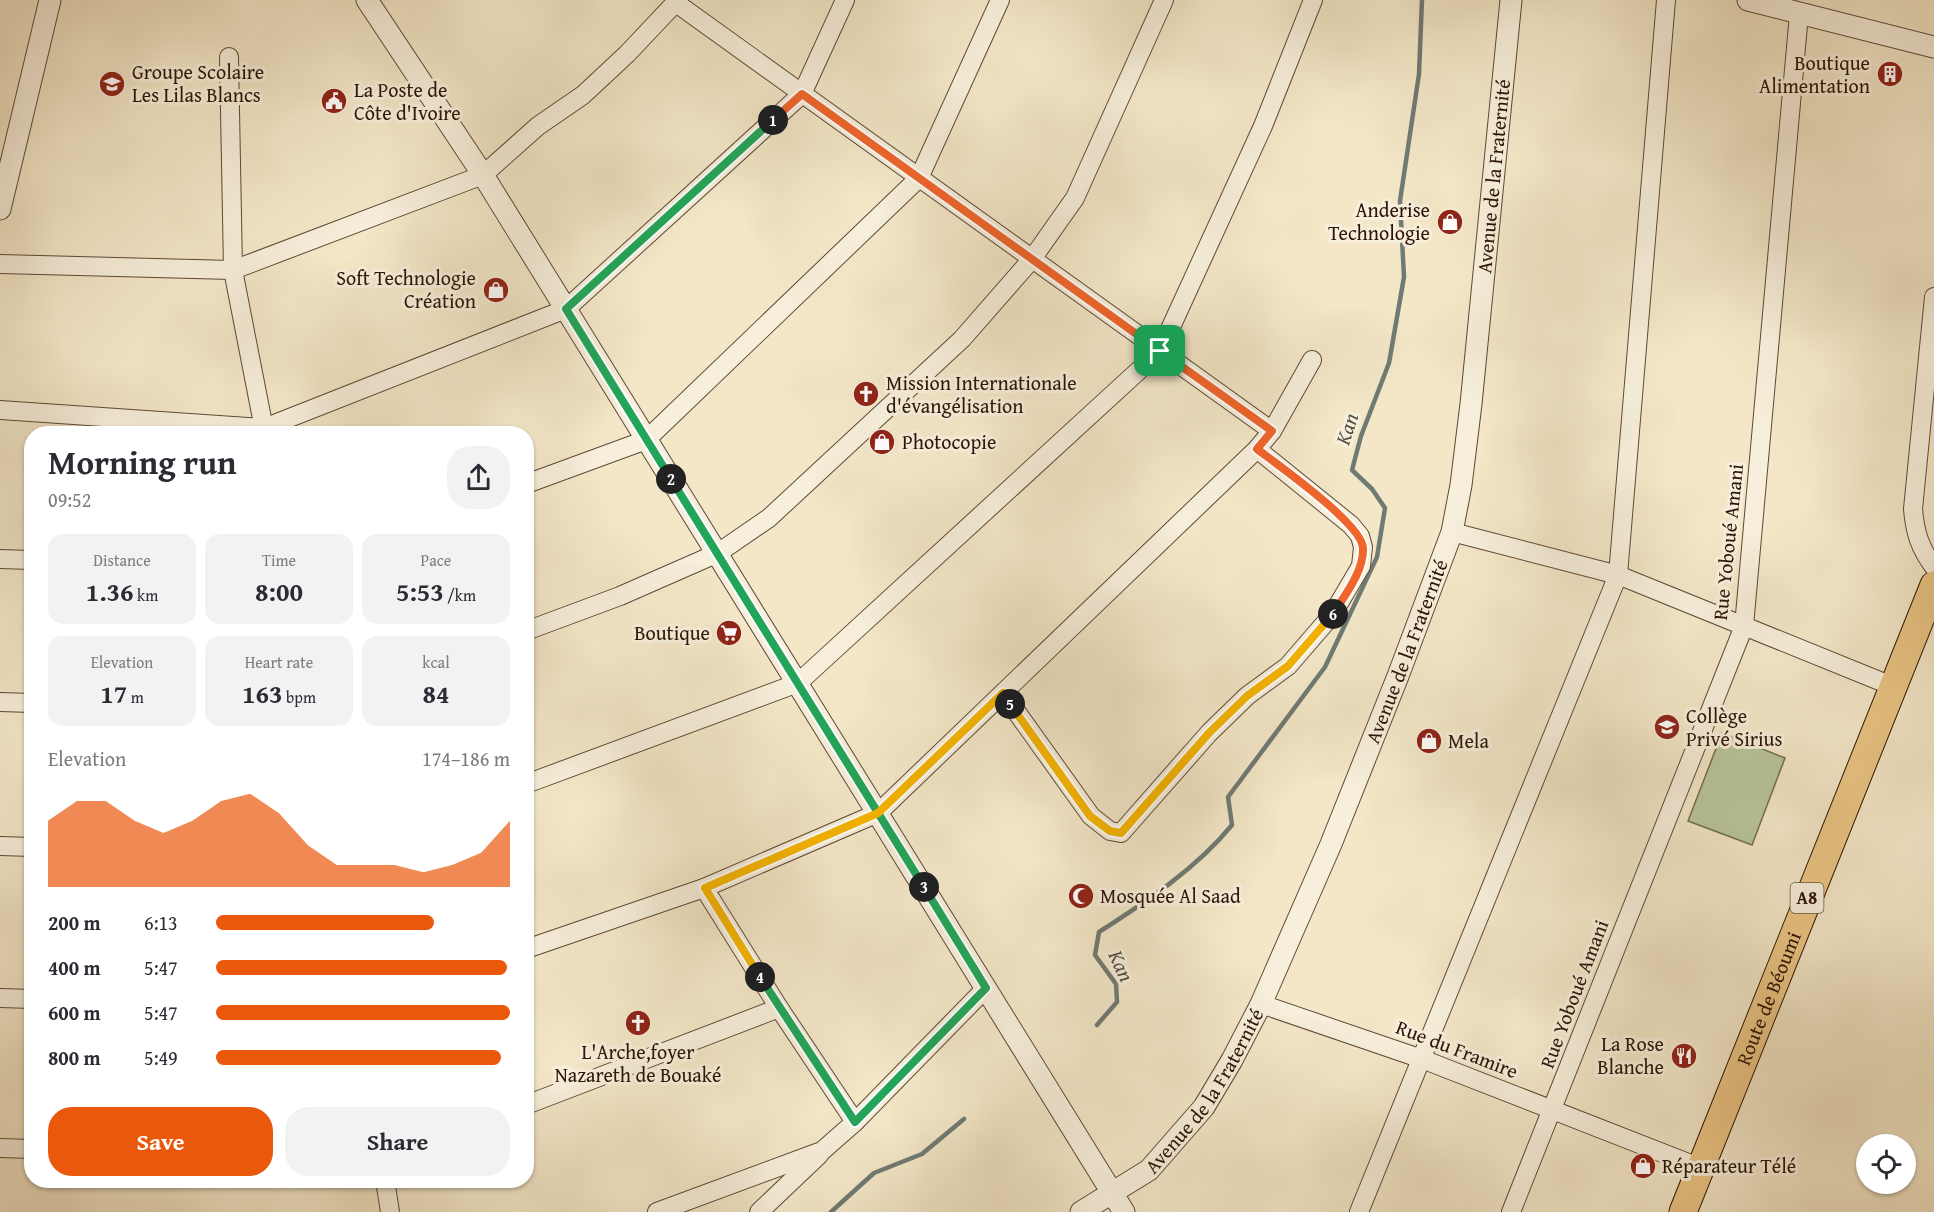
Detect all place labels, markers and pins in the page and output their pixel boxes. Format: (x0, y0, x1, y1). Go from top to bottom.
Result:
place label: Boutique Alimentation (1759, 48, 1870, 100)
place label: Groupe Scolaire Les Lilas Blancs (132, 57, 264, 109)
building icon: Boutique Alimentation (1875, 59, 1905, 89)
school or university icon: Groupe Scolaire Les Lilas Blancs (97, 69, 127, 99)
place label: La Poste de Côte d'Ivoire (354, 75, 461, 127)
public building icon: La Poste de Côte d'Ivoire (319, 86, 349, 116)
pin: 1 (758, 105, 788, 135)
place label: Anderise Technologie (1328, 195, 1430, 247)
shop icon: Anderise Technologie (1435, 207, 1465, 237)
place label: Soft Technologie Création (336, 263, 476, 315)
shop icon: Soft Technologie Création (481, 275, 511, 305)
pin (1134, 325, 1185, 376)
place label: Mission Internationale d'évangélisation (886, 368, 1077, 420)
church icon: Mission Internationale d'évangélisation (851, 379, 881, 409)
shop icon: Photocopie (867, 427, 897, 457)
place label: Photocopie (902, 427, 996, 456)
pin: 2 (656, 464, 686, 494)
pin: 6 (1318, 599, 1348, 629)
place label: Boutique (634, 618, 710, 647)
supermarket icon: Boutique (714, 618, 744, 648)
pin: 5 (995, 689, 1025, 719)
place label: Collège Privé Sirius (1686, 701, 1782, 753)
school or university icon: Collège Privé Sirius (1652, 712, 1682, 742)
shop icon: Mela (1414, 726, 1444, 756)
place label: Mela (1448, 726, 1489, 755)
pin: 3 (909, 872, 939, 902)
mosque icon: Mosquée Al Saad (1066, 881, 1096, 911)
place label: Mosquée Al Saad (1100, 881, 1241, 910)
pin: 4 (745, 962, 775, 992)
church icon: L'Arche,foyer Nazareth de Bouaké (623, 1008, 653, 1038)
place label: La Rose Blanche (1597, 1029, 1664, 1081)
place label: L'Arche,foyer Nazareth de Bouaké (555, 1037, 721, 1089)
restaurant icon: La Rose Blanche (1669, 1041, 1699, 1071)
shop icon: Réparateur Télé (1628, 1151, 1658, 1181)
place label: Réparateur Télé (1662, 1151, 1796, 1180)

